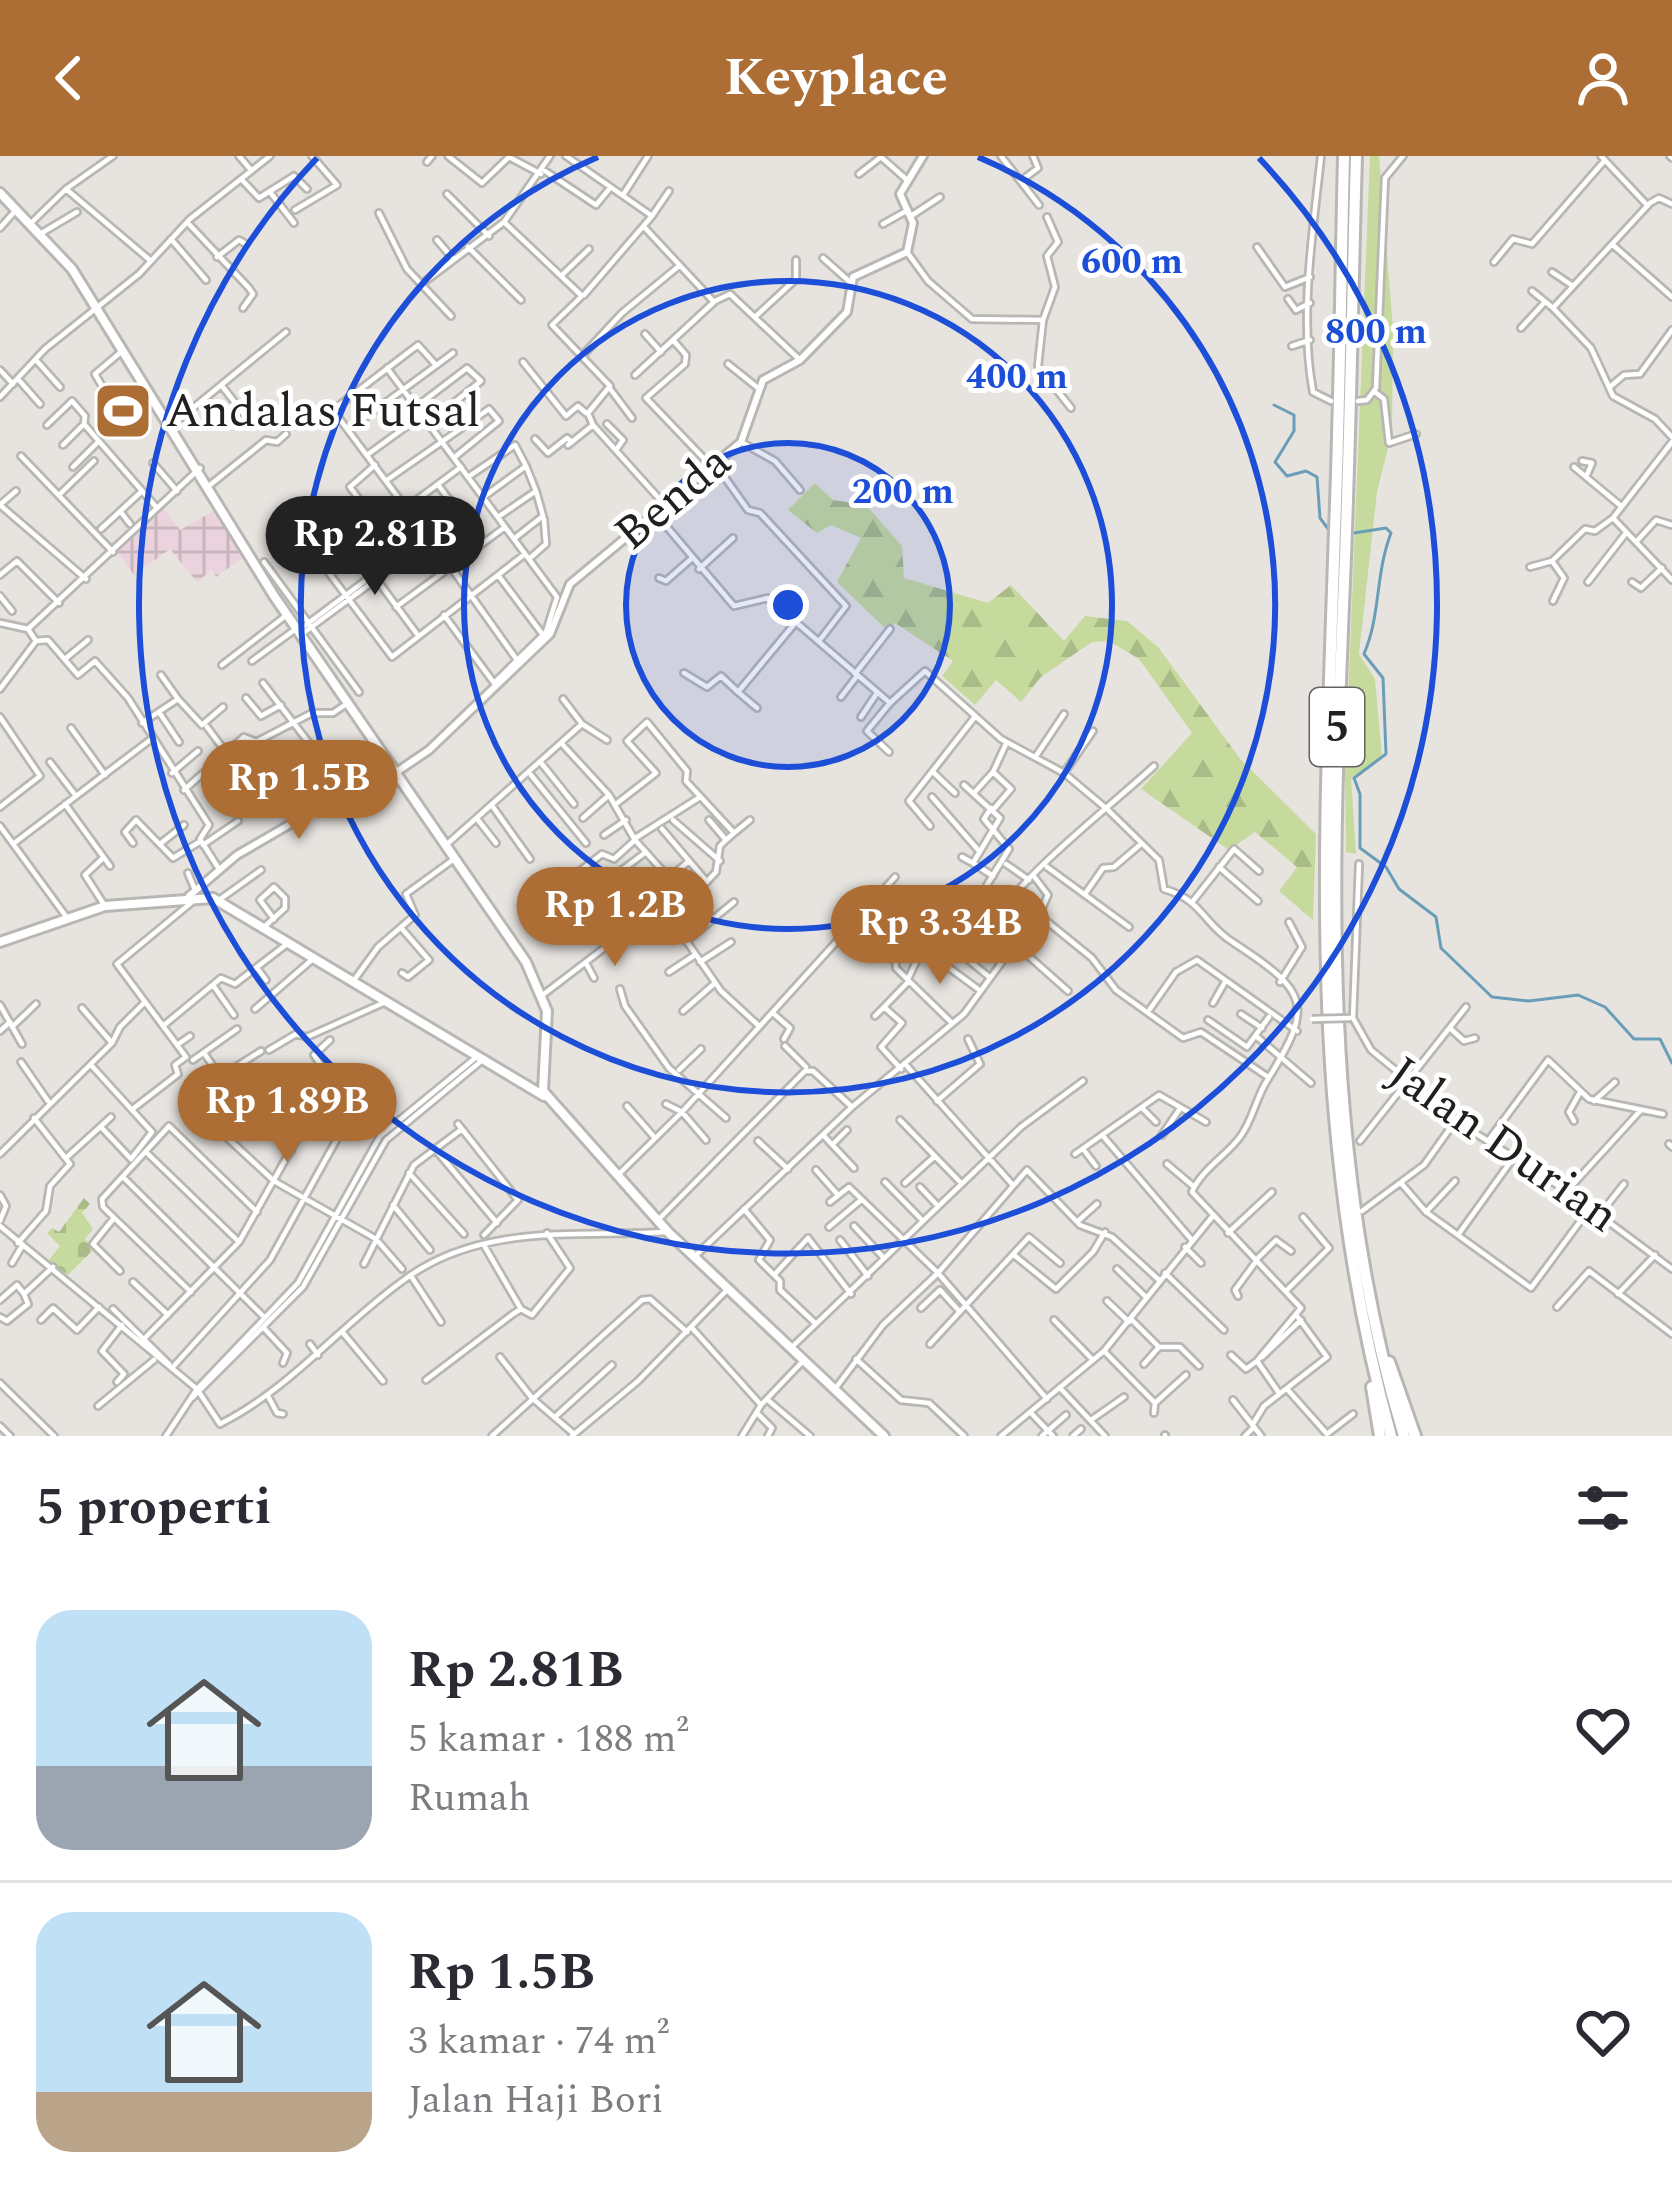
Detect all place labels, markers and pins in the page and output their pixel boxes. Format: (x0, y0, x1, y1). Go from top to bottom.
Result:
place label: Andalas Futsal (165, 375, 480, 448)
sports icon: Andalas Futsal (92, 380, 154, 442)
pin: Rp 2.81B (251, 496, 499, 598)
centre of rings (767, 584, 809, 626)
pin: Rp 1.5B (188, 740, 410, 842)
pin: Rp 1.2B (504, 867, 726, 969)
pin: Rp 3.34B (816, 885, 1064, 987)
pin: Rp 1.89B (163, 1063, 411, 1165)

